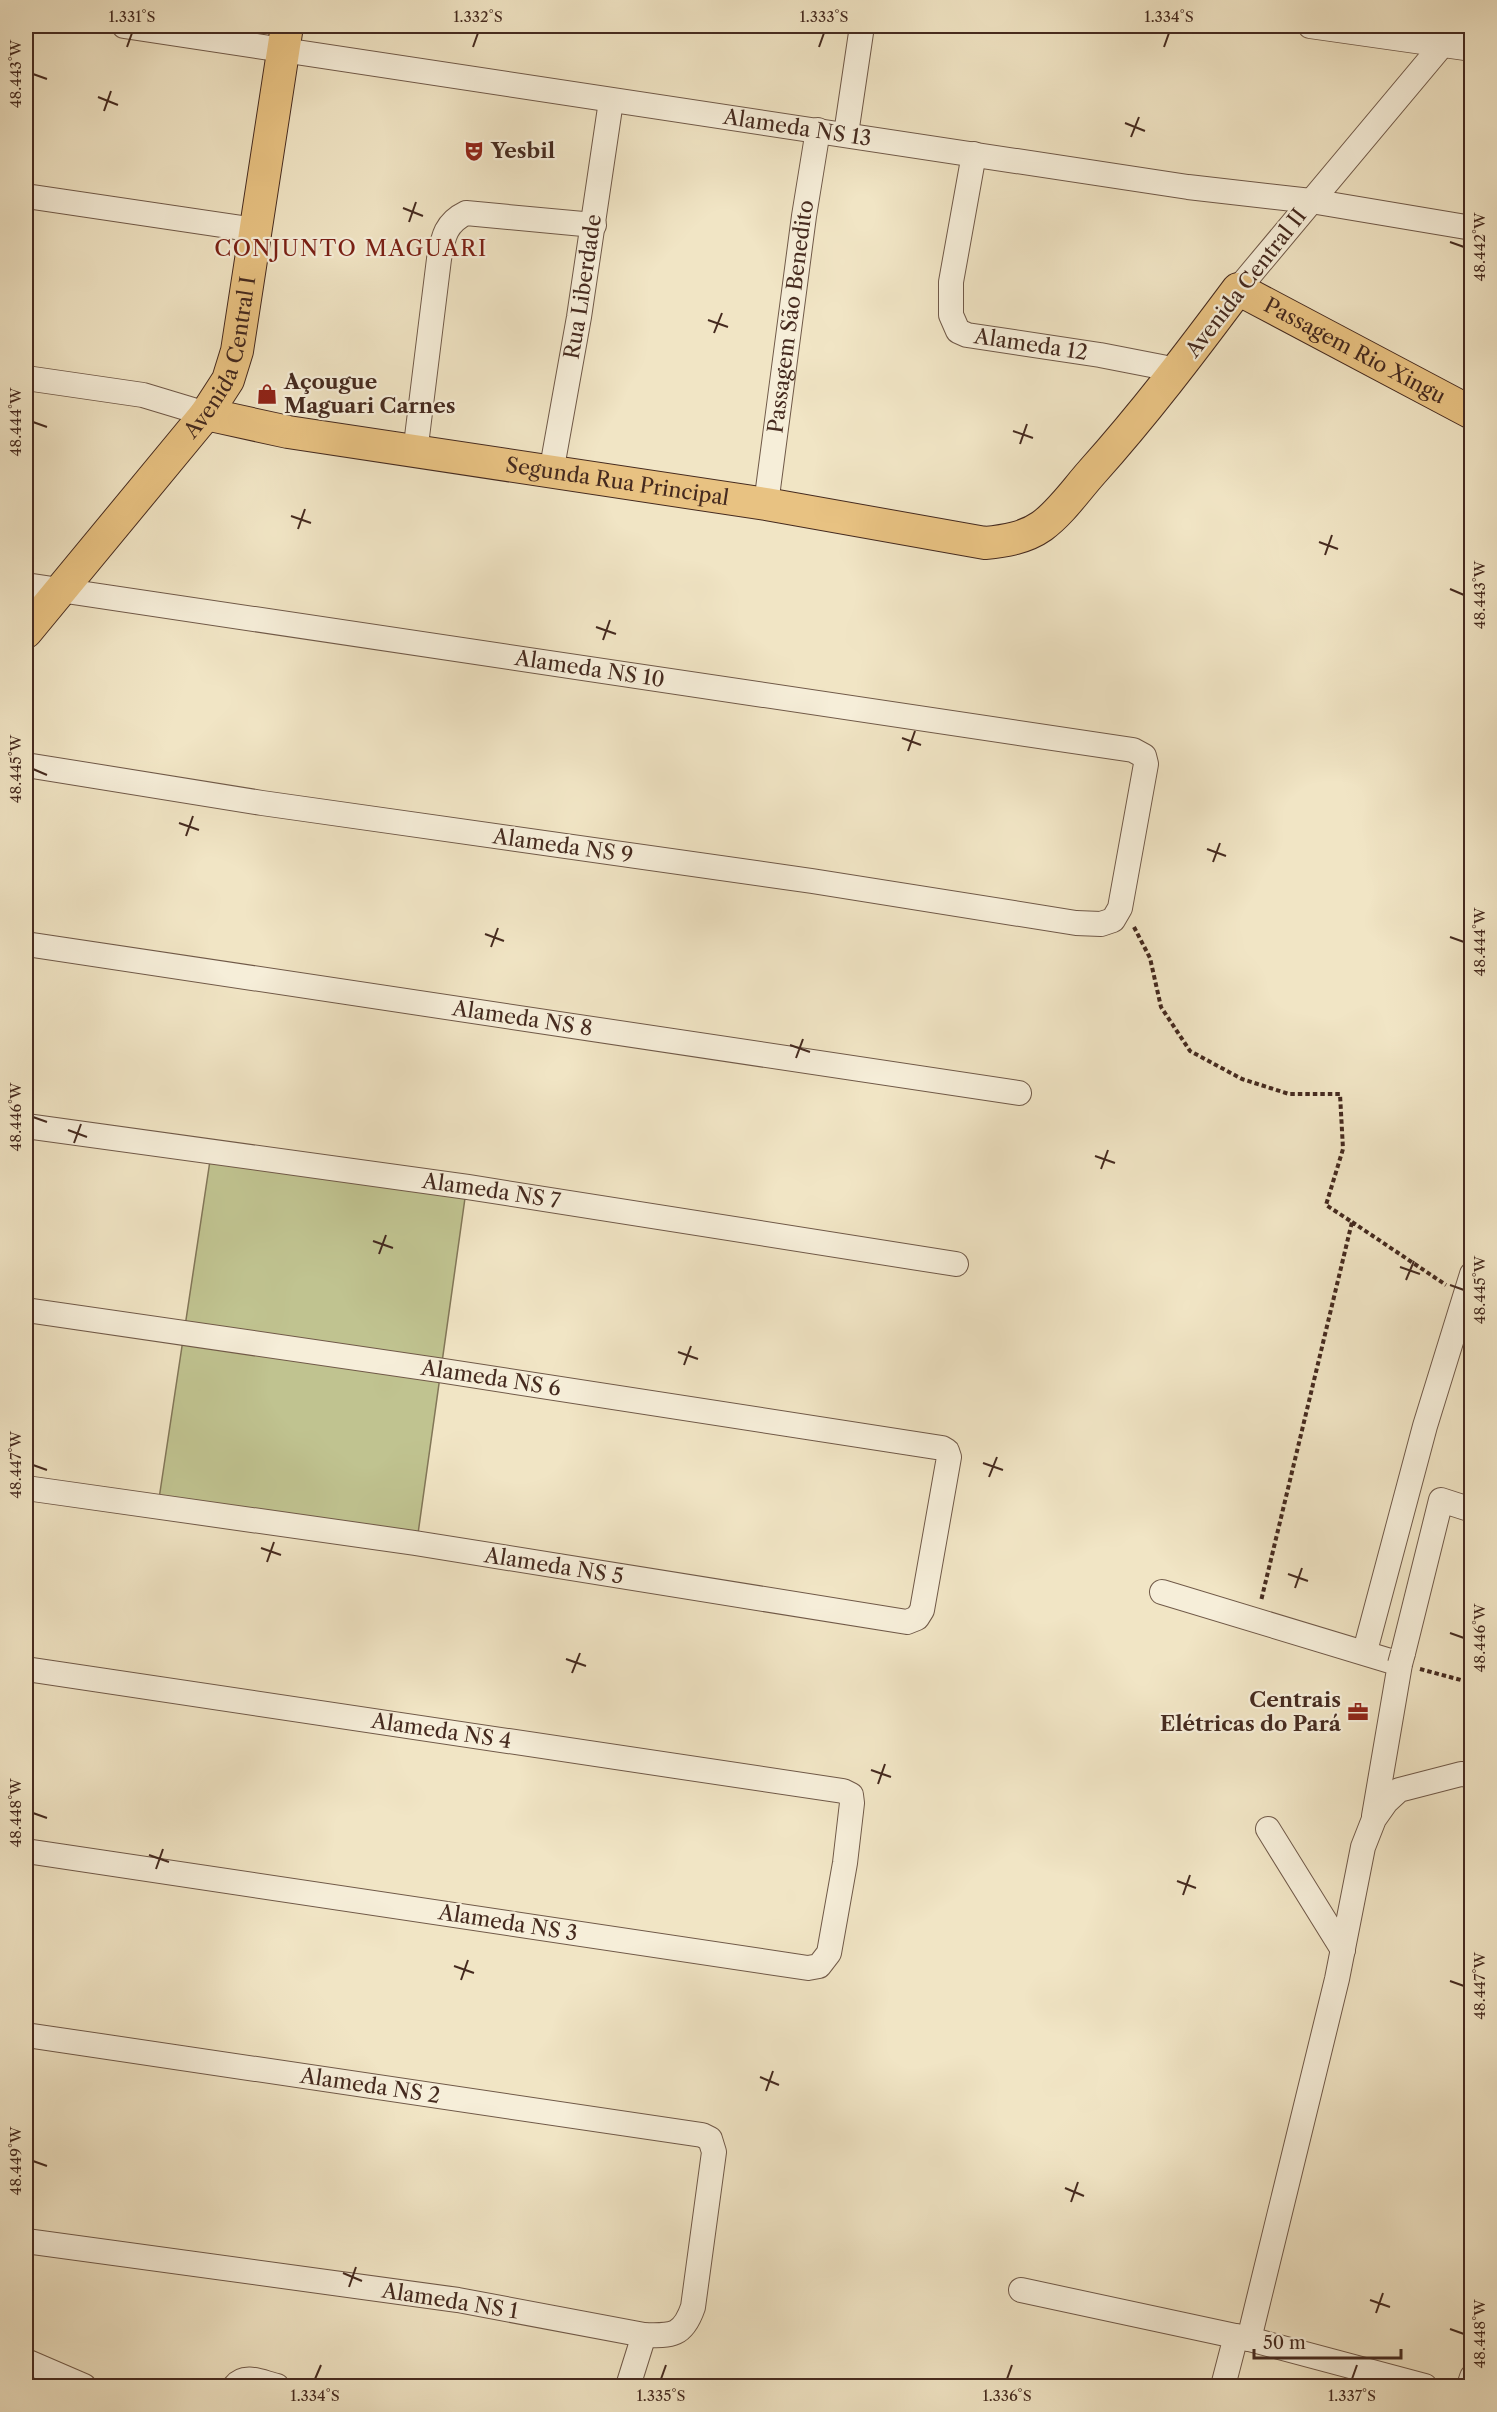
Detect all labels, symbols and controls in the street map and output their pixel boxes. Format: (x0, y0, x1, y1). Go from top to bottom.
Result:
text: 1.331°S (109, 7, 155, 26)
text: 1.332°S (453, 7, 503, 26)
text: 1.333°S (800, 7, 849, 26)
text: 1.334°S (1144, 7, 1194, 26)
text: 48.443°W (6, 39, 25, 108)
street label: Alameda NS 13 (721, 104, 873, 151)
place label: Yesbil (490, 138, 555, 163)
theatre icon: Yesbil (462, 139, 486, 163)
street label: Passagem São Benedito (762, 198, 818, 435)
street label: Avenida Central II (1179, 203, 1311, 363)
text: 48.442°W (1470, 212, 1489, 281)
street label: Rua Liberdade (559, 213, 606, 361)
district label: CONJUNTO MAGUARI (214, 235, 488, 262)
street label: Avenida Central I (178, 275, 260, 444)
street label: Passagem Rio Xingu (1260, 292, 1450, 409)
street label: Alameda 12 (972, 323, 1089, 365)
place label: Açougue Maguari Carnes (283, 369, 456, 418)
shop icon: Açougue Maguari Carnes (255, 382, 279, 406)
text: 48.444°W (6, 387, 25, 456)
street label: Segunda Rua Principal (504, 452, 731, 510)
text: 48.443°W (1470, 560, 1489, 629)
street label: Alameda NS 10 (512, 645, 666, 692)
text: 48.445°W (6, 734, 25, 803)
street label: Alameda NS 9 (490, 823, 635, 868)
text: 48.444°W (1470, 907, 1489, 976)
street label: Alameda NS 8 (450, 995, 594, 1041)
text: 48.446°W (6, 1082, 25, 1151)
street label: Alameda NS 7 (420, 1168, 563, 1214)
text: 48.445°W (1470, 1255, 1489, 1324)
street label: Alameda NS 6 (418, 1355, 563, 1401)
text: 48.447°W (6, 1431, 25, 1499)
street label: Alameda NS 5 (482, 1542, 625, 1589)
text: 48.446°W (1470, 1603, 1489, 1672)
place label: Centrais Elétricas do Pará (1160, 1687, 1342, 1736)
office icon: Centrais Elétricas do Pará (1346, 1700, 1370, 1724)
street label: Alameda NS 4 (369, 1708, 513, 1753)
text: 48.448°W (6, 1778, 25, 1848)
street label: Alameda NS 3 (436, 1899, 579, 1946)
text: 48.447°W (1470, 1952, 1489, 2020)
street label: Alameda NS 2 (298, 2063, 442, 2108)
text: 48.449°W (6, 2126, 25, 2196)
street label: Alameda NS 1 (379, 2277, 520, 2324)
text: 48.448°W (1470, 2299, 1489, 2369)
scale bar (1254, 2322, 1401, 2360)
text: 50 m (1263, 2332, 1306, 2354)
text: 1.334°S (290, 2386, 340, 2405)
text: 1.335°S (637, 2386, 685, 2405)
text: 1.336°S (982, 2386, 1032, 2405)
text: 1.337°S (1328, 2386, 1376, 2405)

